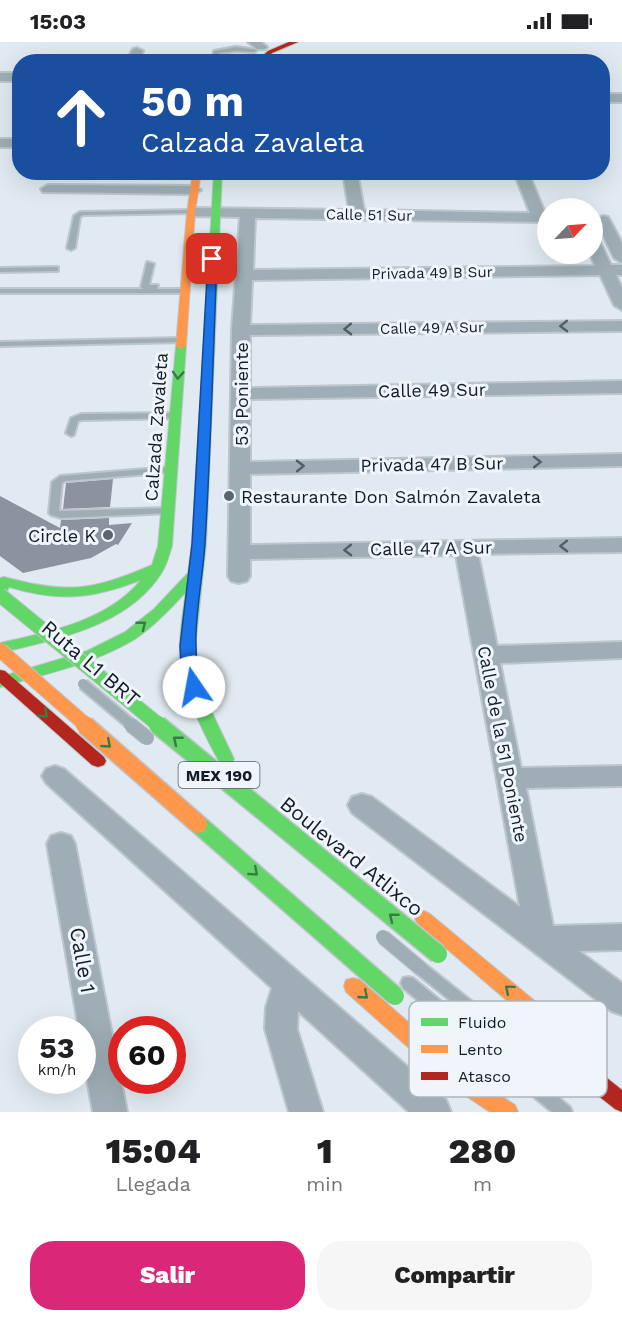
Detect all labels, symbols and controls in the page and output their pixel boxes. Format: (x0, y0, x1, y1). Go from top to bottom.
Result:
text: 15:03 (30, 9, 86, 34)
text: 50 m (141, 77, 244, 126)
icon: ahead (42, 78, 120, 156)
text: Calzada Zavaleta (141, 127, 364, 159)
north arrow (537, 198, 603, 264)
map controls (537, 198, 603, 264)
street label: Calle 51 Sur (326, 205, 412, 225)
pin (186, 233, 237, 284)
icon: arrive (195, 242, 228, 275)
street label: Privada 49 B Sur (371, 263, 493, 283)
street label: Calle 49 A Sur (380, 318, 484, 338)
one-way arrow (559, 320, 568, 332)
one-way arrow (343, 322, 352, 335)
street label: 53 Poniente (231, 342, 252, 446)
street label: Calzada Zavaleta (140, 352, 172, 502)
one-way arrow (172, 371, 185, 380)
street label: Calle 49 Sur (378, 379, 486, 401)
street label: Privada 47 B Sur (360, 452, 504, 476)
one-way arrow (532, 455, 541, 468)
one-way arrow (295, 460, 304, 473)
place label: Restaurante Don Salmón Zavaleta (241, 486, 541, 507)
marker: Restaurante Don Salmón Zavaleta (222, 489, 236, 503)
place label: Circle K (28, 525, 96, 546)
marker: Circle K (101, 528, 115, 542)
street label: Calle 47 A Sur (370, 536, 492, 560)
one-way arrow (559, 539, 568, 552)
one-way arrow (343, 544, 352, 556)
street label: Ruta L1 BRT (37, 615, 146, 712)
one-way arrow (135, 622, 146, 633)
street label: Calle de la 51 Poniente (474, 644, 532, 844)
position arrow (162, 655, 226, 719)
one-way arrow (37, 707, 47, 718)
one-way arrow (100, 737, 111, 748)
one-way arrow (173, 737, 184, 748)
road number: MEX 190 (178, 762, 260, 788)
street label: Boulevard Atlixco (275, 791, 429, 921)
one-way arrow (247, 865, 258, 876)
one-way arrow (389, 913, 400, 924)
street label: Calle 1 (65, 925, 101, 995)
one-way arrow (505, 986, 516, 997)
one-way arrow (357, 988, 367, 999)
legend (409, 1001, 607, 1097)
text: Fluido (458, 1013, 506, 1032)
speed limit sign: 60 (108, 1016, 186, 1094)
text: 53 (39, 1030, 75, 1065)
text: Lento (458, 1040, 503, 1059)
text: km/h (38, 1061, 76, 1079)
text: Atasco (458, 1067, 511, 1086)
text: 15:04 (106, 1130, 201, 1172)
text: 1 (317, 1130, 333, 1172)
text: 280 (449, 1130, 516, 1172)
text: Llegada (115, 1172, 191, 1196)
text: min (306, 1172, 343, 1196)
text: m (473, 1172, 492, 1196)
button: Salir (30, 1241, 305, 1310)
button: Compartir (317, 1241, 592, 1310)

